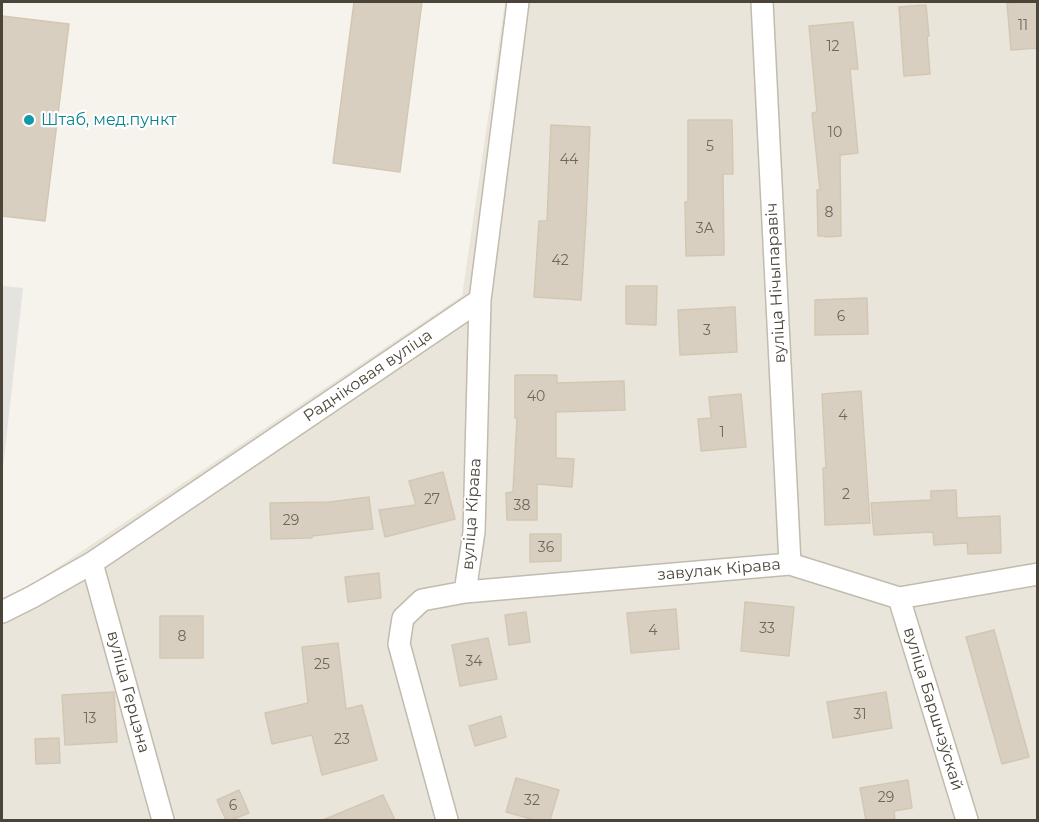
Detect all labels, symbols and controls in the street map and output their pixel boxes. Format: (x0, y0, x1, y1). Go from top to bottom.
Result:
house number: 11 (1018, 18, 1028, 34)
house number: 12 (826, 39, 840, 55)
place label: Штаб, мeд.пункт (41, 110, 177, 130)
marker: Штаб, мeд.пункт (22, 113, 36, 127)
house number: 10 (828, 125, 842, 141)
house number: 5 (706, 139, 714, 155)
house number: 44 (560, 152, 578, 168)
street label: вуліца Нічыпаравіч (762, 202, 790, 364)
house number: 8 (825, 205, 833, 221)
house number: 3А (696, 221, 714, 237)
house number: 42 (551, 253, 569, 269)
house number: 6 (837, 309, 845, 325)
house number: 3 (703, 323, 711, 339)
street label: Радніковая вуліца (300, 326, 436, 426)
house number: 40 (527, 389, 545, 405)
house number: 4 (838, 408, 848, 424)
house number: 1 (719, 425, 725, 441)
street label: вуліца Кірава (459, 457, 485, 571)
house number: 2 (842, 487, 850, 503)
house number: 27 (424, 492, 440, 508)
house number: 38 (514, 498, 530, 514)
house number: 29 (283, 513, 299, 529)
house number: 36 (538, 540, 554, 556)
street label: завулак Кірава (656, 555, 782, 585)
house number: 33 (759, 621, 775, 637)
house number: 4 (648, 623, 658, 639)
street label: вуліца Баршчэўскай (899, 625, 967, 793)
street label: вуліца Герцэна (102, 629, 154, 755)
house number: 8 (178, 629, 186, 645)
house number: 34 (465, 654, 483, 670)
house number: 25 (314, 657, 330, 673)
house number: 31 (854, 707, 866, 723)
house number: 13 (84, 711, 96, 727)
house number: 23 (334, 732, 350, 748)
house number: 29 (878, 790, 894, 806)
house number: 32 (524, 793, 540, 809)
house number: 6 (229, 798, 237, 814)

